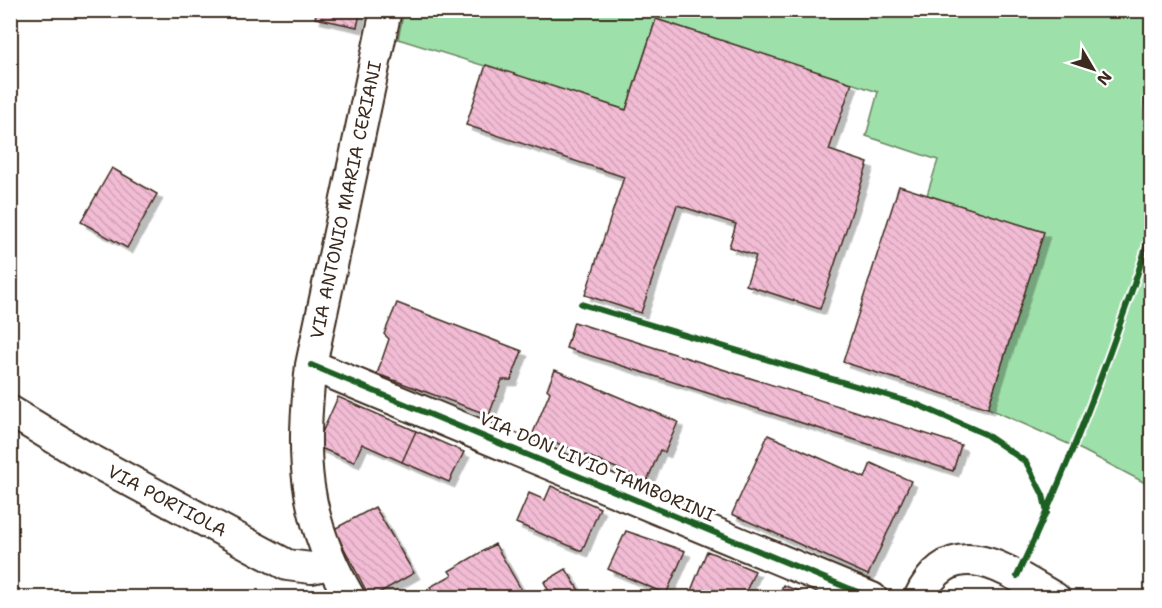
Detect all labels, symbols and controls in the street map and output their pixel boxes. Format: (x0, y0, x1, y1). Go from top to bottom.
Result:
north arrow (1063, 39, 1123, 99)
street label: VIA ANTONIO MARIA CERIANI (305, 59, 387, 341)
text: N (1092, 67, 1116, 90)
street label: VIA DON LIVIO TAMBORINI (475, 406, 719, 528)
street label: VIA PORTIOLA (103, 459, 231, 543)

